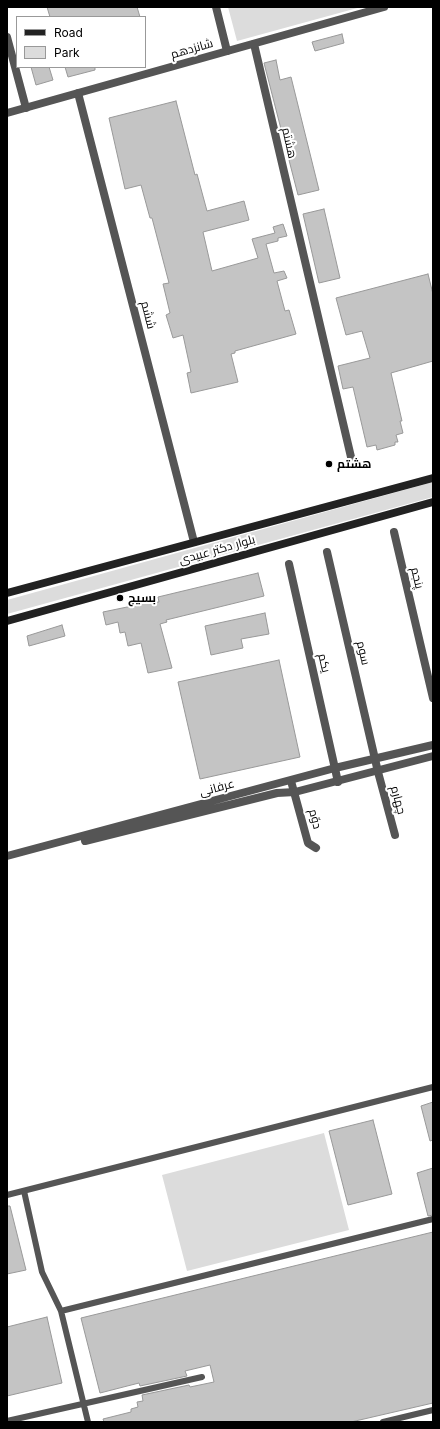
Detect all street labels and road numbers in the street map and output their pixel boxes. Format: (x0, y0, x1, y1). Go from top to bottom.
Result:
street label: شانزدهم (169, 36, 215, 62)
street label: هشتم (278, 126, 300, 160)
street label: ششم (138, 300, 158, 330)
street label: بلوار دکتر عبیدی (177, 532, 257, 568)
street label: پنجم (408, 566, 426, 590)
street label: سوم (353, 640, 373, 666)
street label: یکم (315, 652, 333, 674)
street label: عرفانی (198, 776, 236, 800)
street label: چهارم (387, 784, 409, 816)
street label: دوّم (306, 808, 324, 830)

